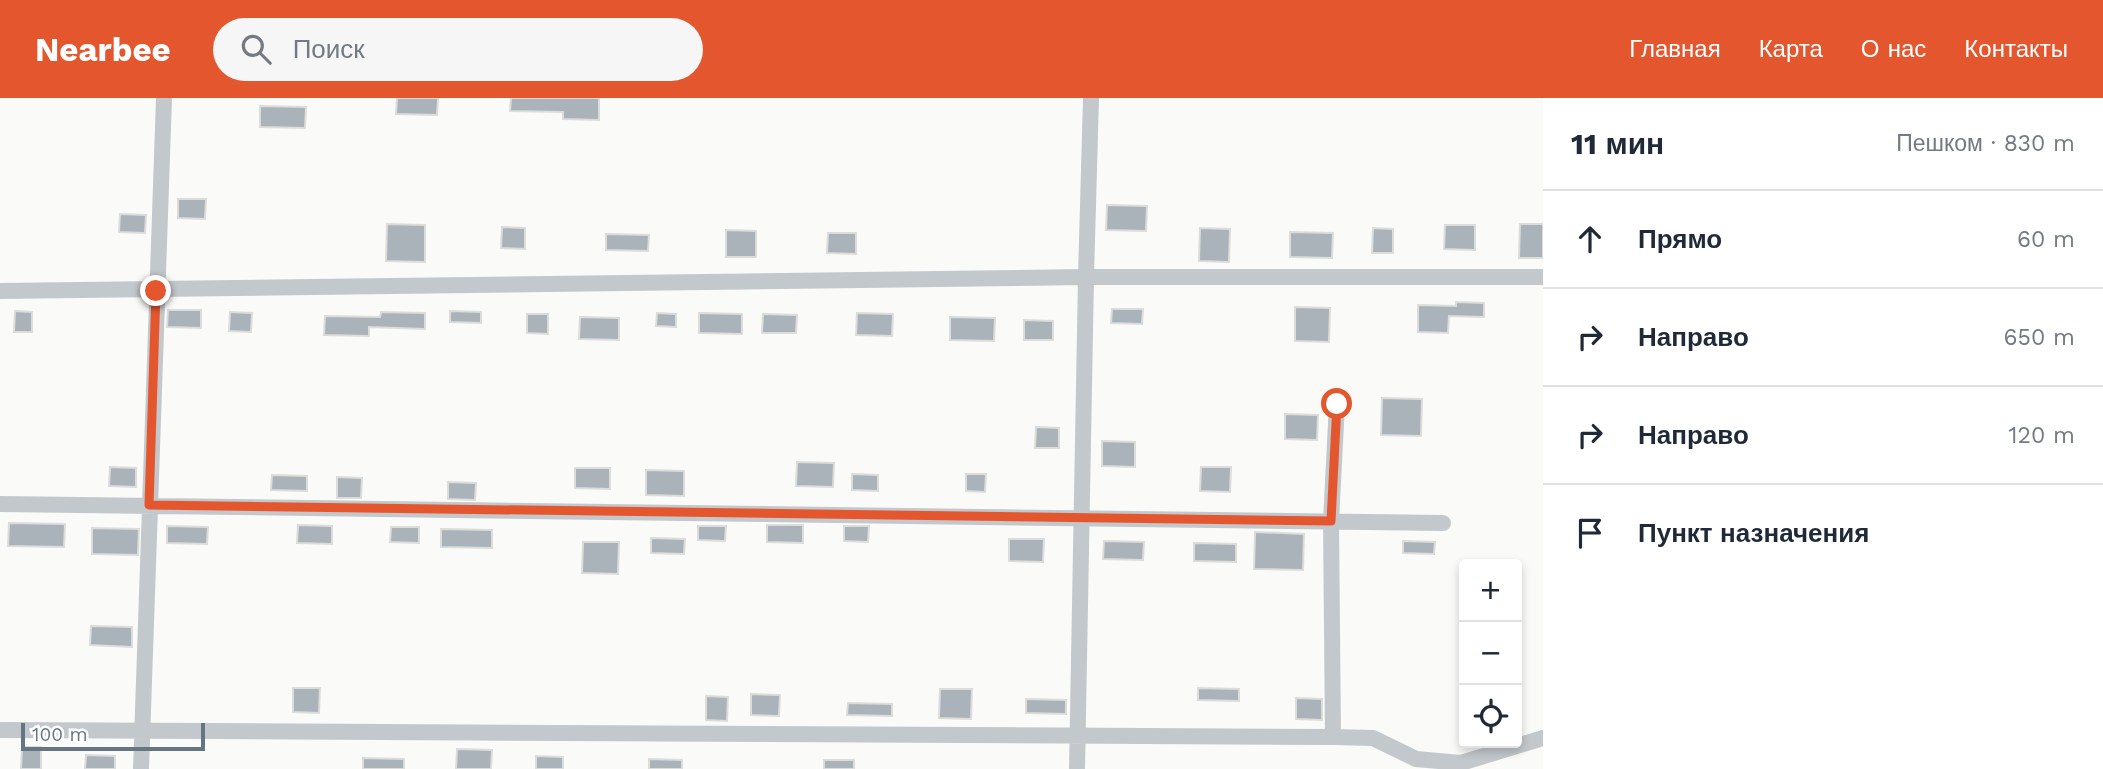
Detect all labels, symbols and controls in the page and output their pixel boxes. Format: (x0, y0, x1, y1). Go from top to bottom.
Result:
search box (213, 18, 703, 81)
text: Nearbee (35, 30, 171, 69)
icon: search (237, 30, 275, 68)
text: Поиск (293, 34, 365, 64)
text: Главная (1629, 35, 1721, 63)
text: Карта (1759, 35, 1823, 63)
text: О нас (1861, 35, 1926, 63)
text: Контакты (1964, 35, 2068, 63)
text: 11 мин (1571, 126, 1664, 161)
text: Пешком · 830 m (1896, 130, 2075, 157)
icon: ahead (1571, 220, 1609, 258)
text: Прямо (1638, 224, 1722, 254)
text: 60 m (2017, 226, 2075, 253)
route end (140, 275, 171, 306)
icon: right (1571, 318, 1609, 356)
text: Направо (1638, 322, 1749, 352)
text: 650 m (2004, 324, 2075, 351)
route start (1321, 388, 1352, 419)
icon: right (1571, 416, 1609, 454)
text: Направо (1638, 420, 1749, 450)
text: 120 m (2009, 422, 2075, 449)
icon: arrive (1571, 514, 1609, 552)
text: Пункт назначения (1638, 518, 1869, 548)
map controls (1459, 559, 1522, 748)
button: + (1459, 559, 1522, 622)
button: − (1459, 622, 1522, 685)
button: locate (1459, 685, 1522, 748)
scale bar (21, 720, 205, 752)
text: 100 m (32, 723, 88, 746)

